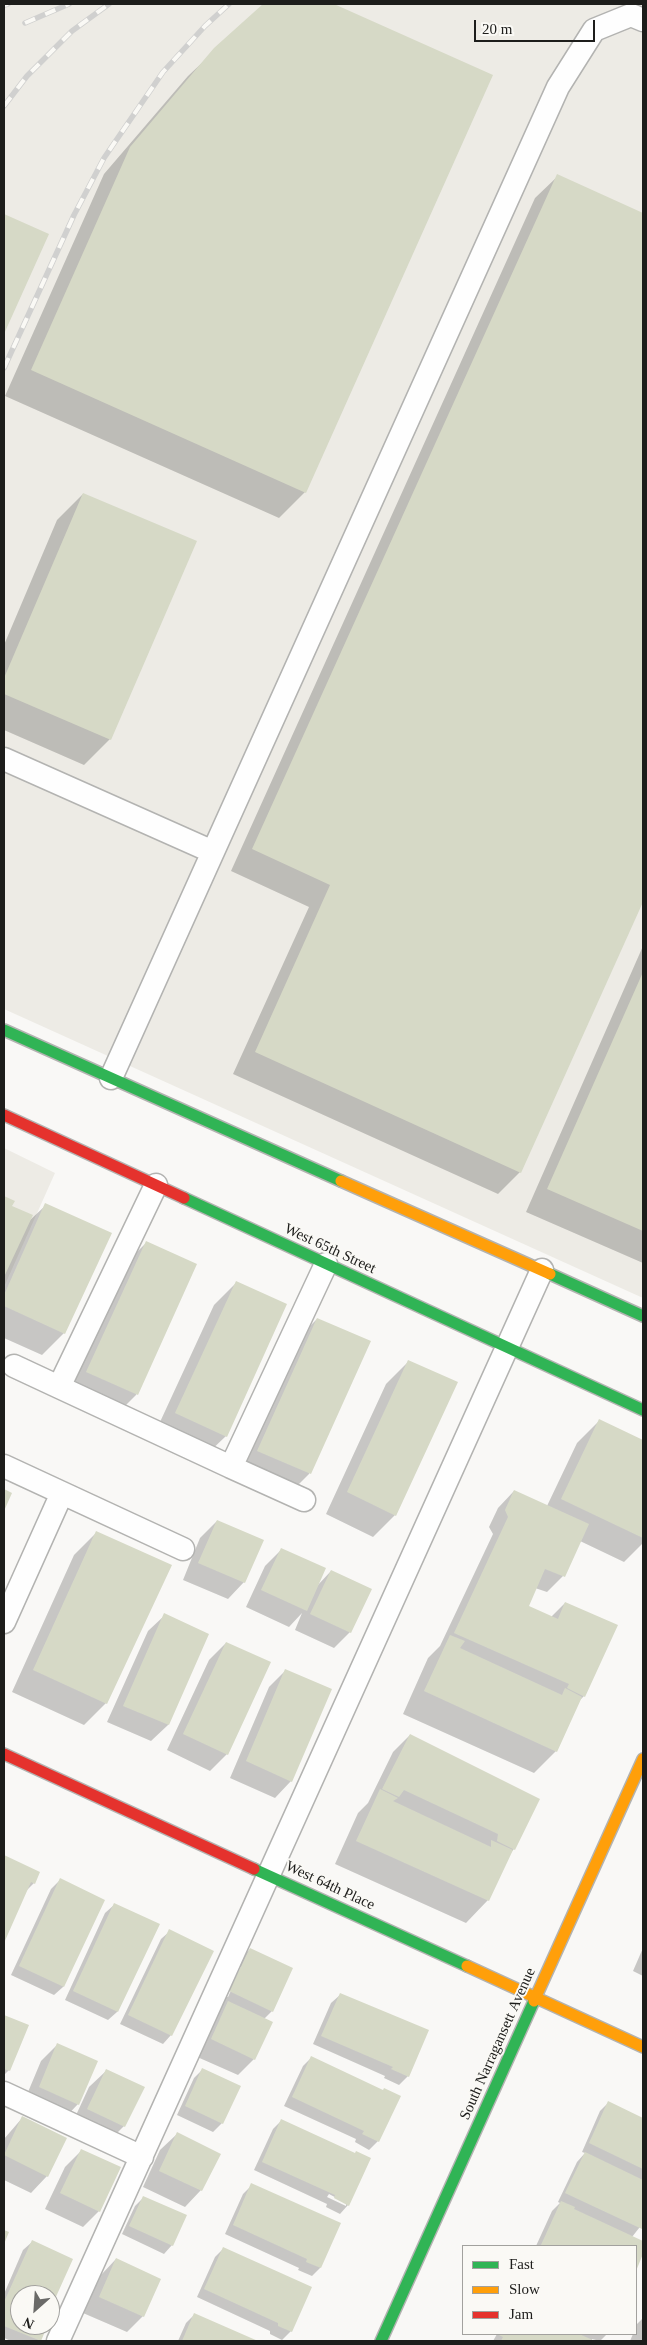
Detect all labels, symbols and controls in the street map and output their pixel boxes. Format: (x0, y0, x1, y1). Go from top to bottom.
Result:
scale bar (477, 10, 598, 42)
text: 20 m (482, 21, 512, 37)
street label: West 65th Street (281, 1220, 379, 1278)
street label: West 64th Place (283, 1858, 377, 1914)
street label: South Narragansett Avenue (456, 1965, 540, 2123)
legend (462, 2245, 637, 2335)
text: Fast (509, 2256, 534, 2272)
text: Slow (509, 2281, 540, 2297)
north arrow (10, 2285, 60, 2335)
text: Jam (509, 2306, 533, 2322)
text: N (21, 2314, 36, 2332)

